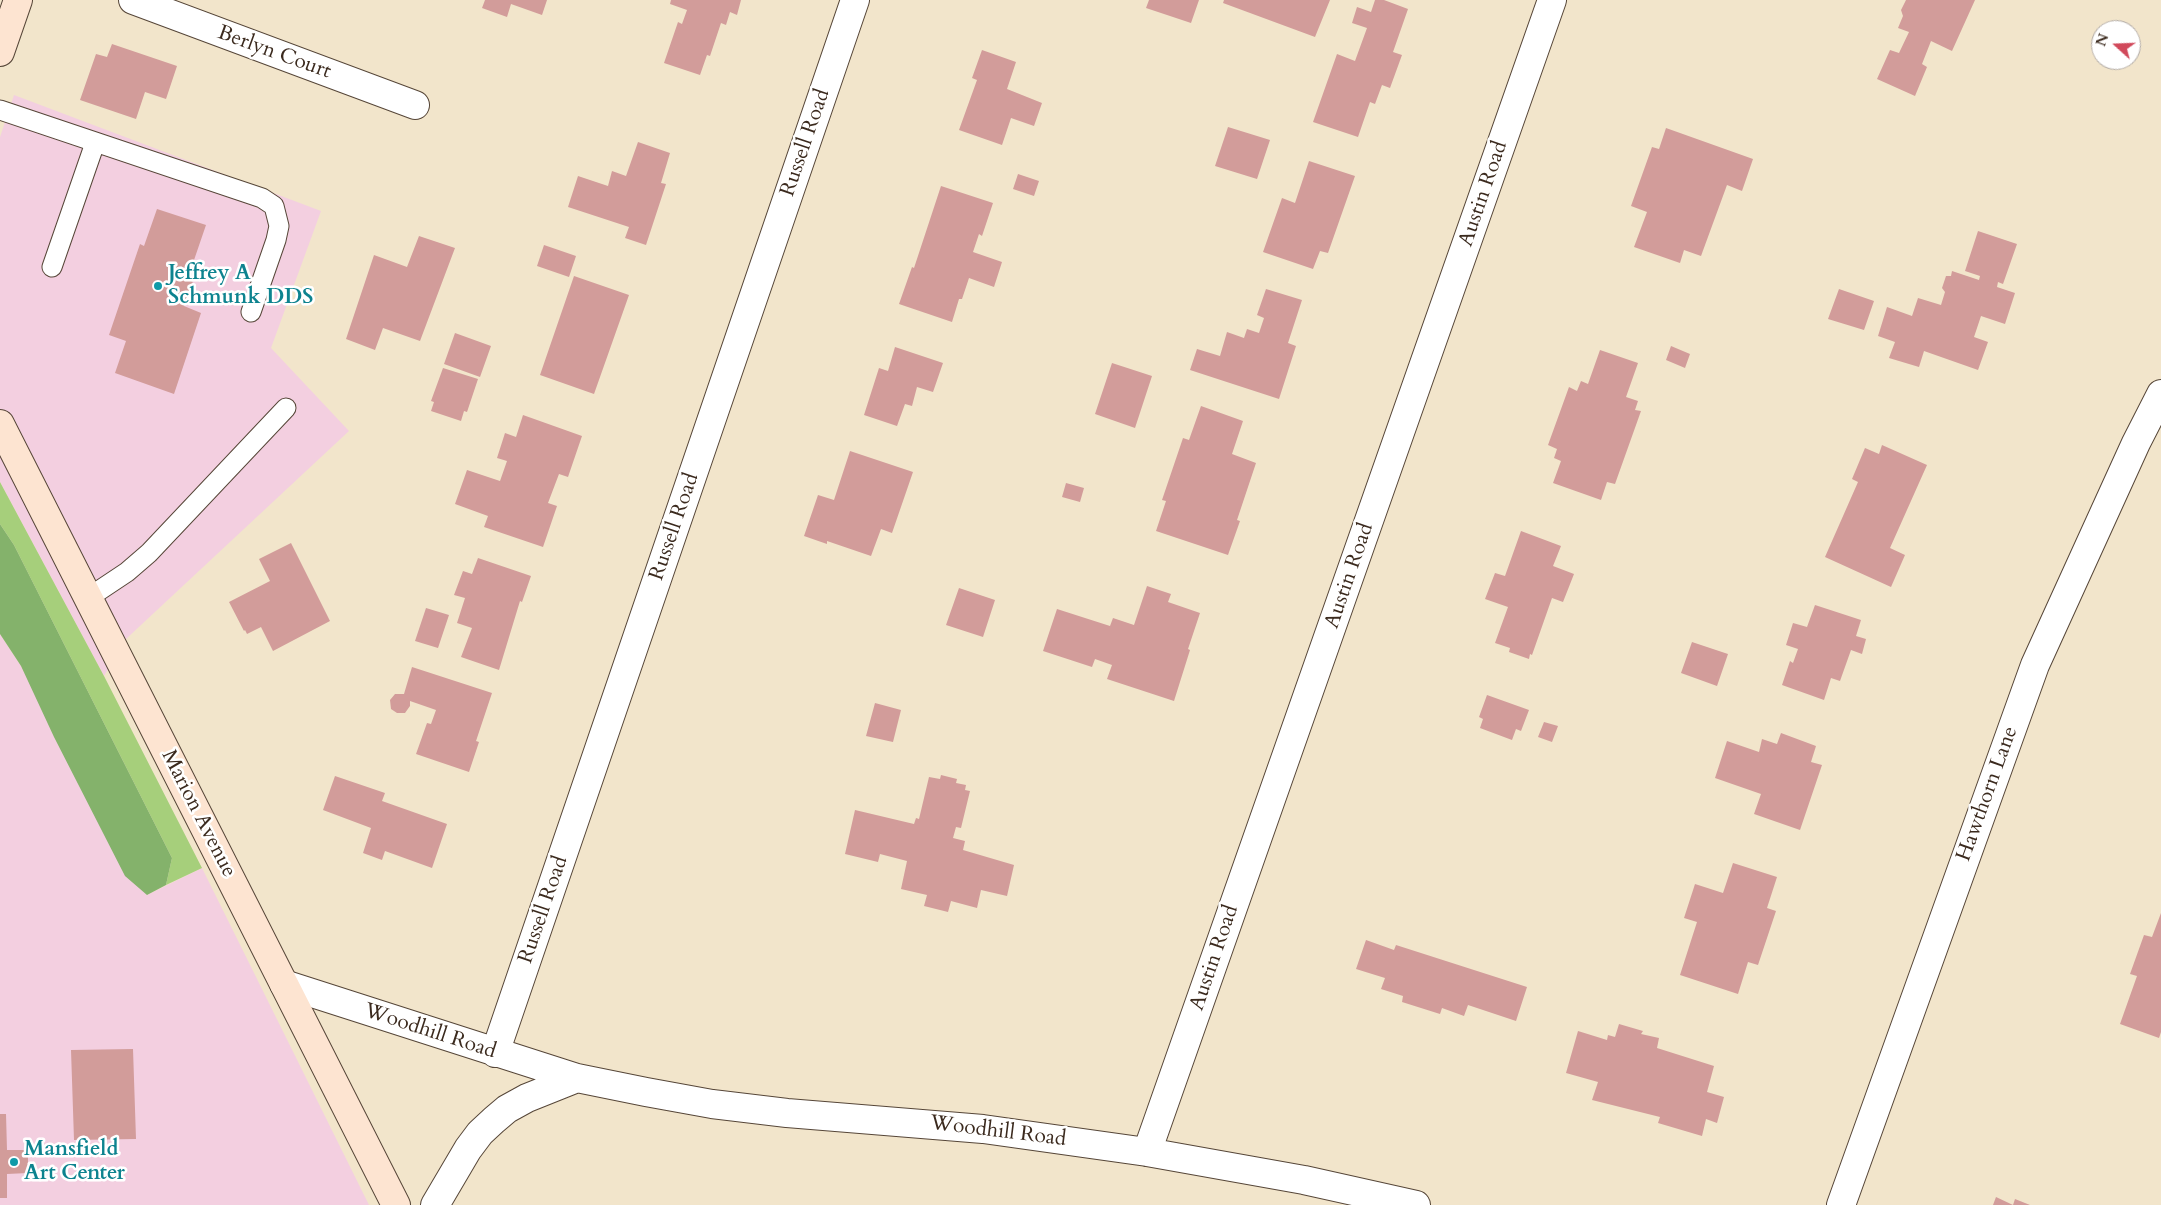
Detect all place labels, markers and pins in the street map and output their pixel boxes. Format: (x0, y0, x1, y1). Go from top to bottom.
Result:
place label: Jeffrey A Schmunk DDS (168, 261, 313, 311)
marker: Jeffrey A Schmunk DDS (152, 280, 164, 292)
place label: Mansfield Art Center (24, 1137, 125, 1187)
marker: Mansfield Art Center (8, 1156, 20, 1168)

